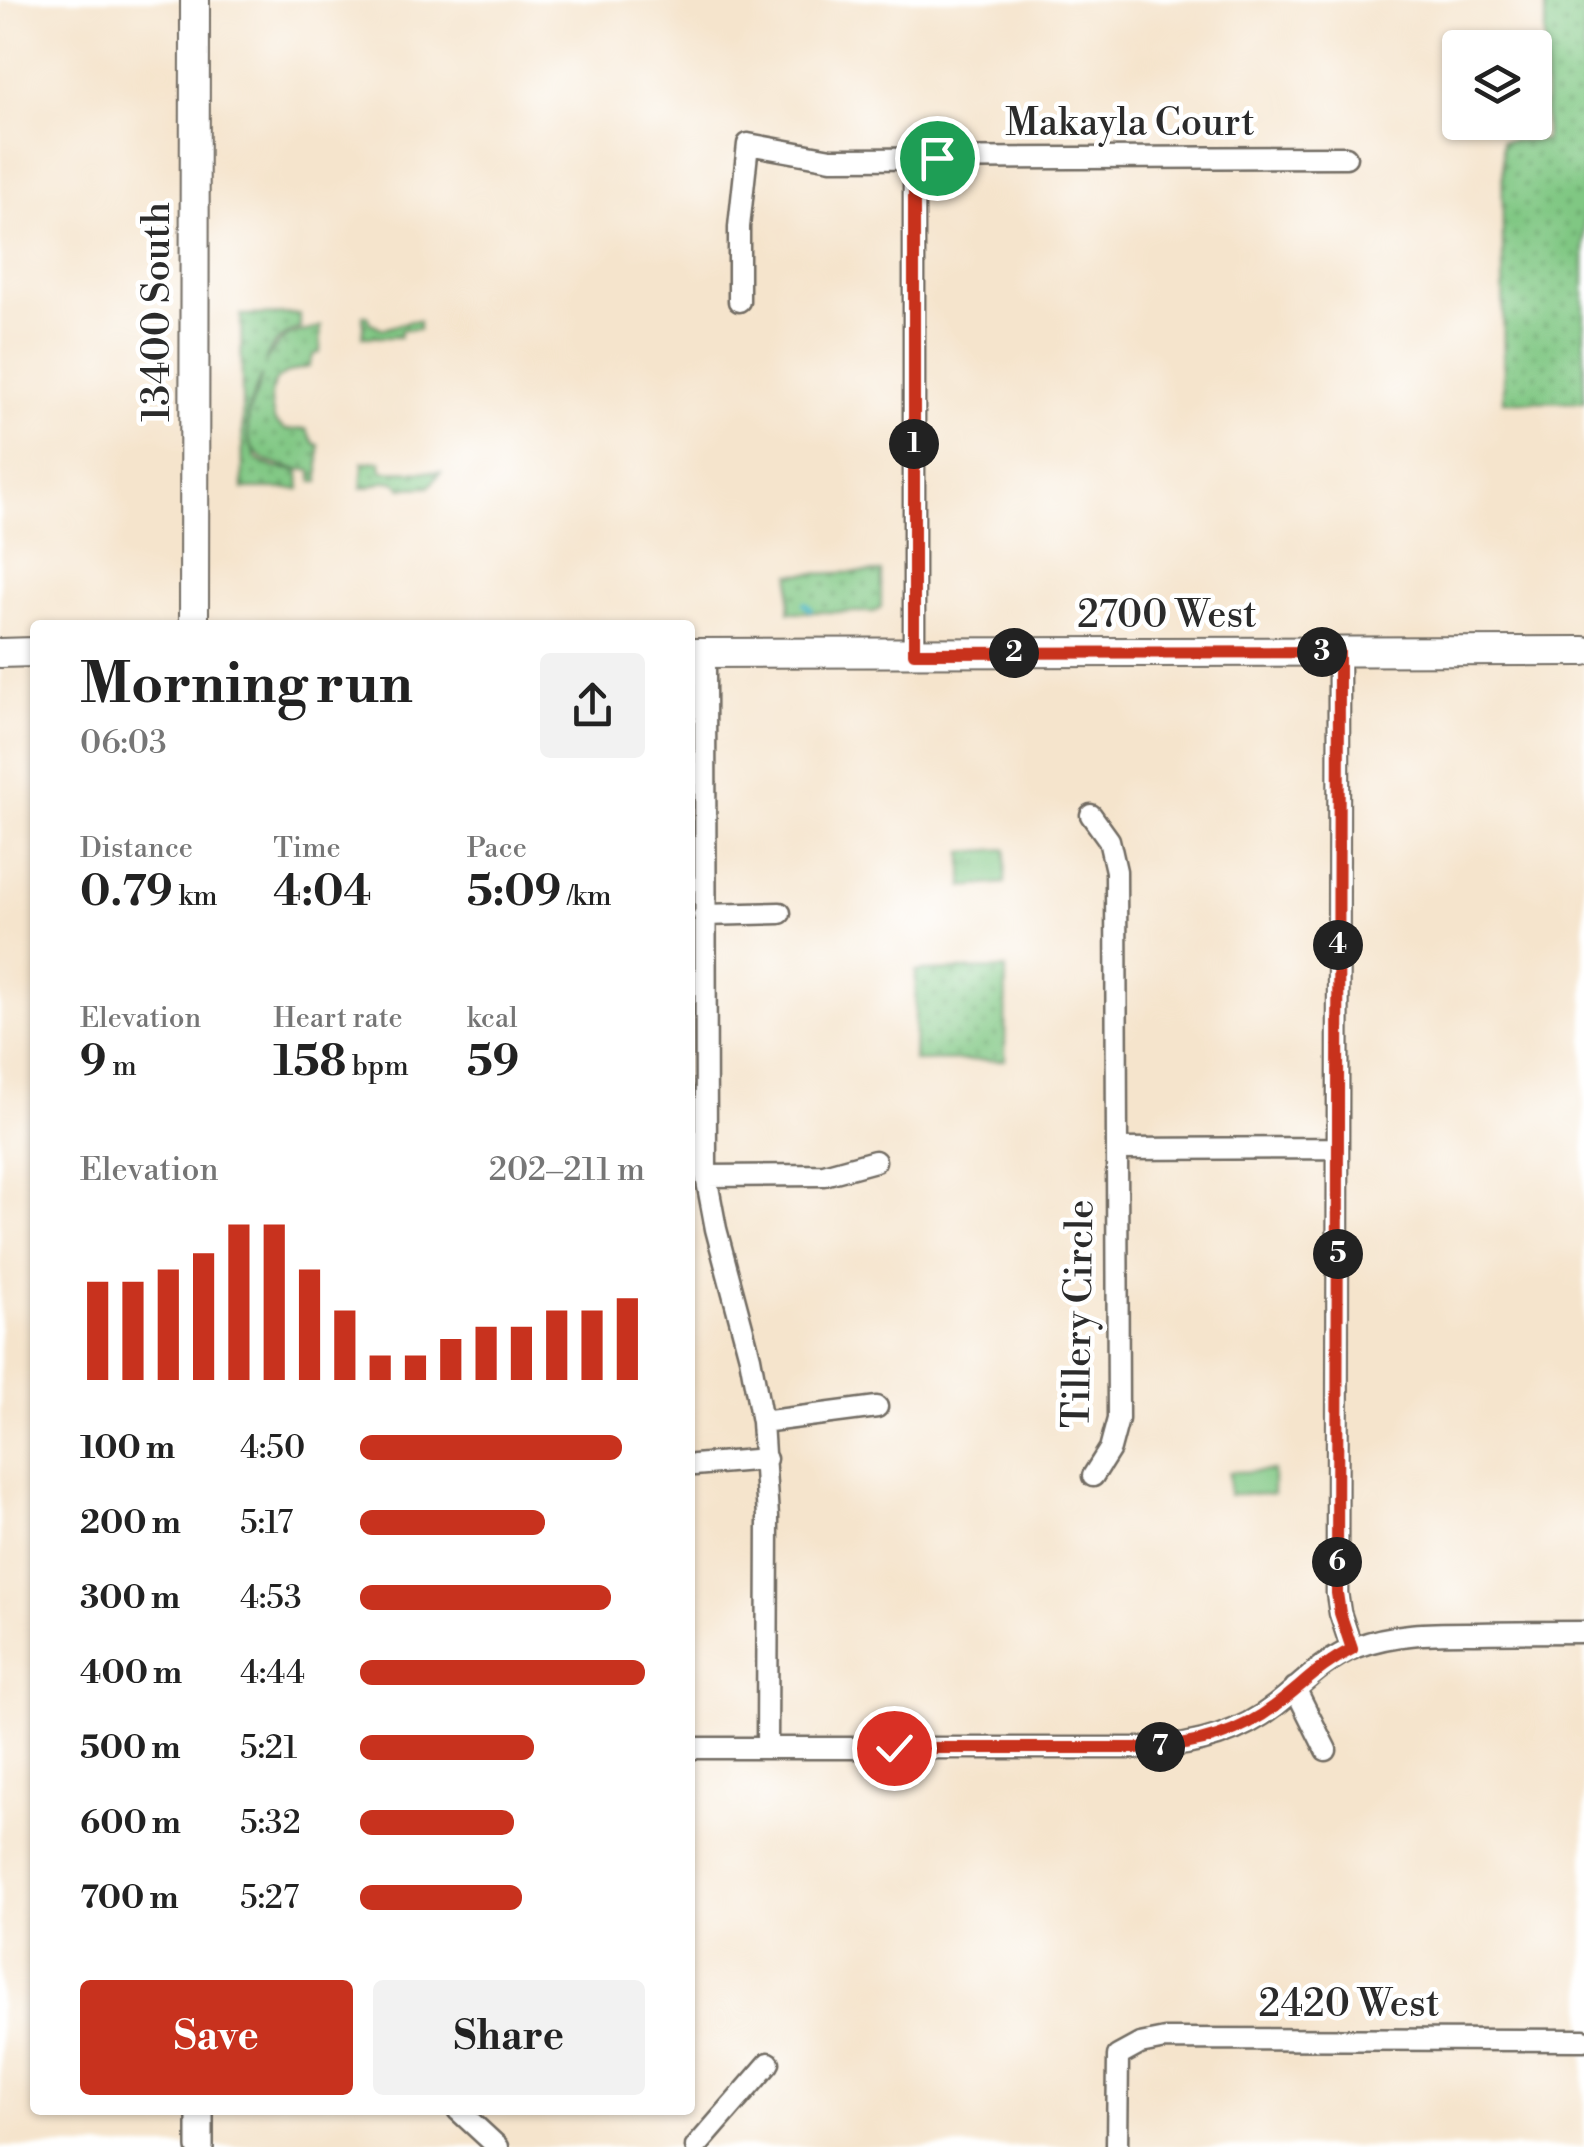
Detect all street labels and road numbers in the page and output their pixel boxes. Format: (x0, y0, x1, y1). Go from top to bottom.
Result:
street label: Makayla Court (1005, 100, 1255, 147)
street label: 13400 South (134, 202, 181, 422)
street label: 2700 West (1077, 592, 1257, 639)
street label: Tillery Circle (1054, 1199, 1104, 1429)
street label: 2420 West (1259, 1981, 1439, 2028)

